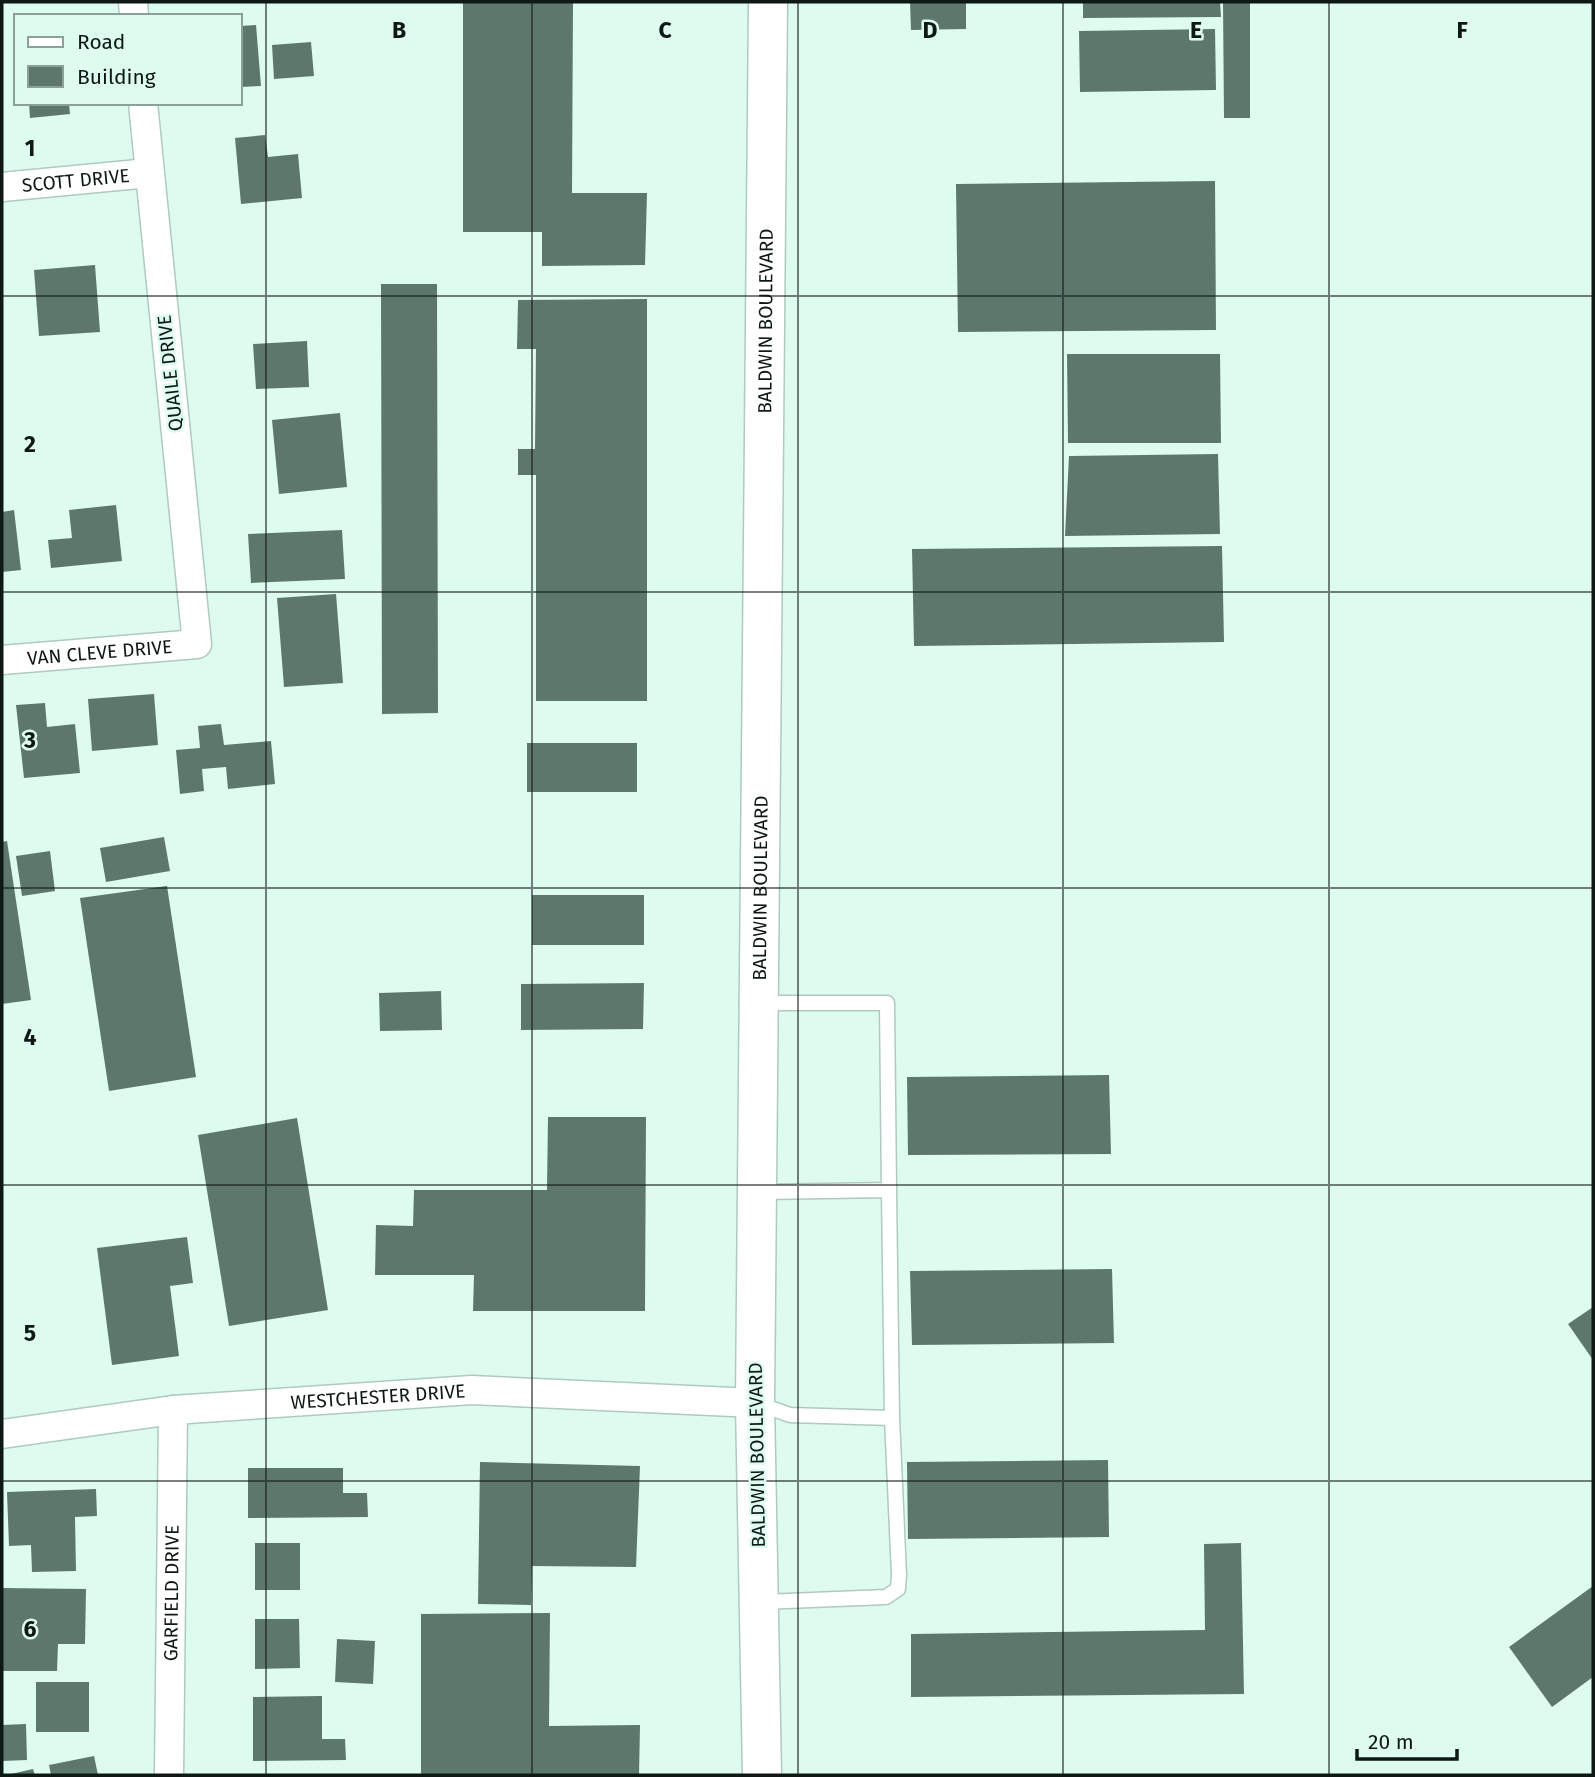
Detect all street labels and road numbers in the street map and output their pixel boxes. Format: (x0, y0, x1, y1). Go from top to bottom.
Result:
street label: SCOTT DRIVE (21, 163, 130, 197)
street label: BALDWIN BOULEVARD (753, 228, 777, 414)
street label: QUAILE DRIVE (152, 314, 188, 432)
street label: VAN CLEVE DRIVE (26, 635, 173, 669)
street label: BALDWIN BOULEVARD (747, 795, 772, 981)
street label: BALDWIN BOULEVARD (744, 1362, 770, 1548)
street label: WESTCHESTER DRIVE (290, 1379, 466, 1414)
street label: GARFIELD DRIVE (159, 1525, 183, 1661)

